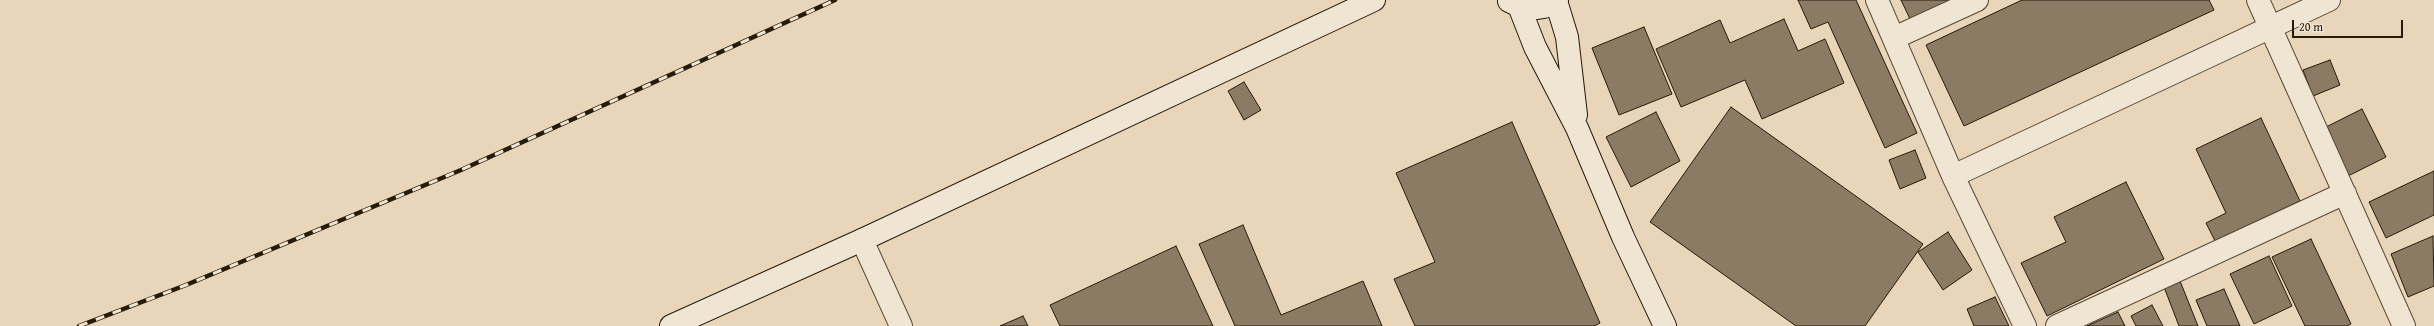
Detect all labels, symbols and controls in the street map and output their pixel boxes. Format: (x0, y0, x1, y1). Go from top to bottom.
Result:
scale bar (2294, 12, 2405, 38)
text: 20 m (2299, 18, 2323, 35)

